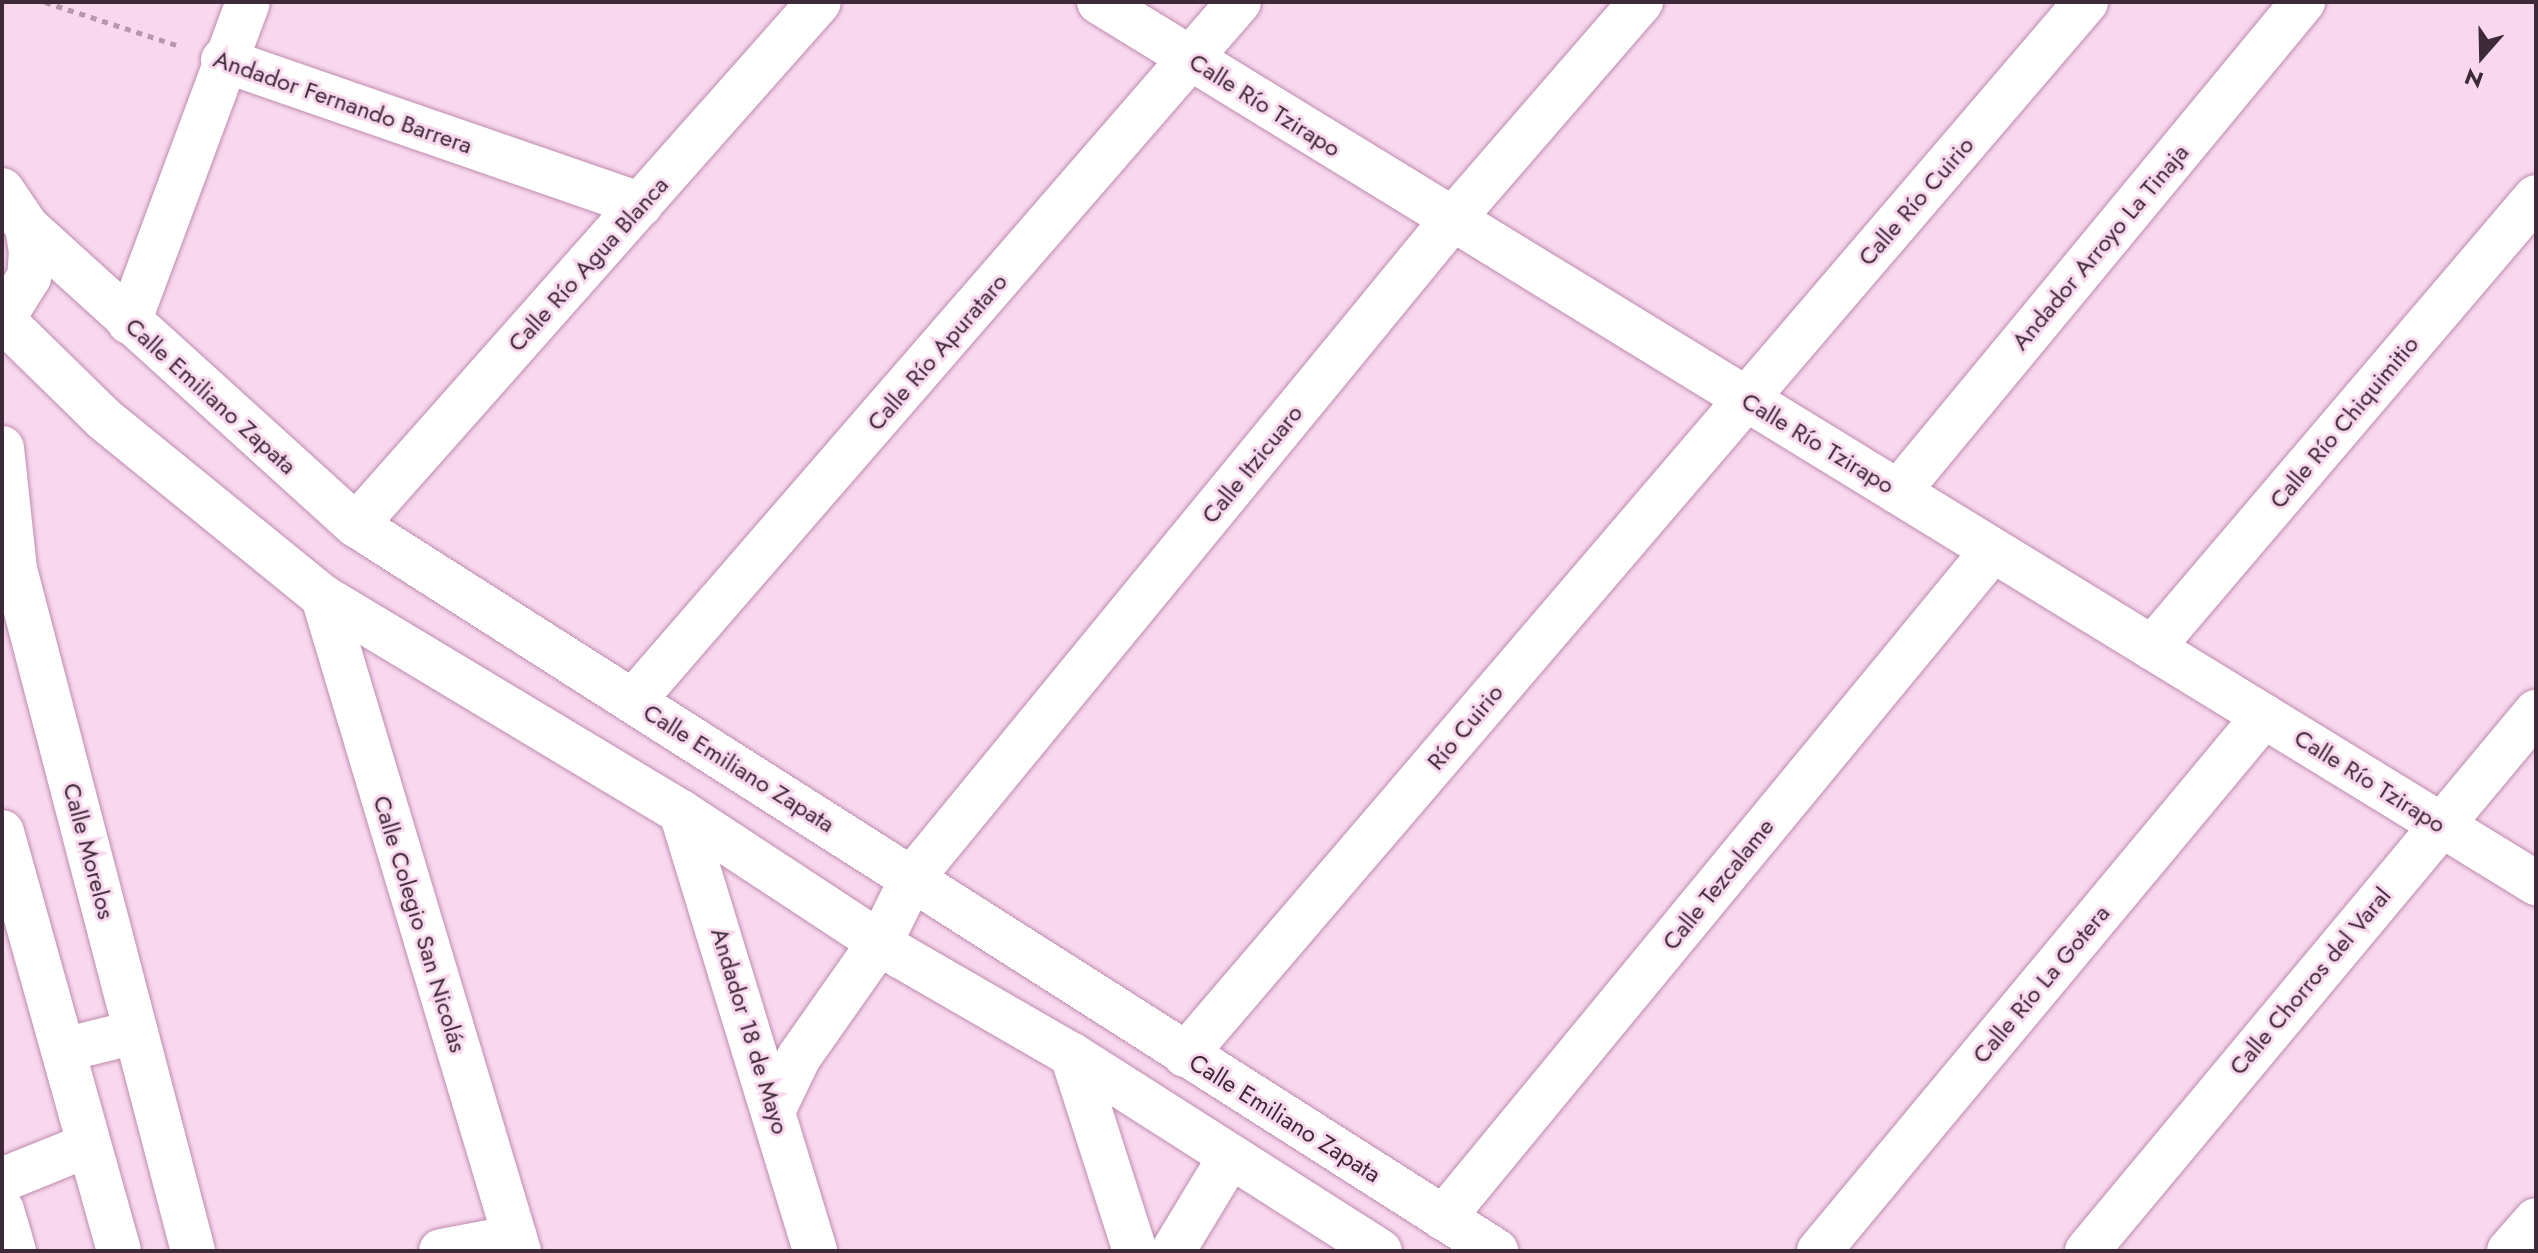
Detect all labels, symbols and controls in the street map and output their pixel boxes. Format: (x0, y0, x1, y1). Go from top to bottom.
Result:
north arrow (2442, 16, 2522, 96)
street label: Andador Fernando Barrera (210, 44, 476, 160)
street label: Calle Río Tzirapo (1184, 47, 1346, 163)
text: N (2460, 61, 2487, 97)
street label: Calle Río Cuirio (1852, 131, 1980, 271)
street label: Andador Arroyo La Tinaja (2006, 138, 2194, 356)
street label: Calle Río Agua Blanca (502, 171, 674, 357)
street label: Calle Río Apurataro (861, 268, 1013, 436)
street label: Calle Emiliano Zapata (120, 312, 302, 480)
street label: Calle Río Chiquimitio (2263, 330, 2425, 514)
street label: Calle Río Tzirapo (1737, 386, 1899, 500)
street label: Calle Itzicuaro (1195, 399, 1309, 529)
street label: Río Cuirio (1421, 678, 1509, 776)
street label: Calle Emiliano Zapata (638, 697, 840, 839)
street label: Calle Río Tzirapo (2289, 723, 2451, 839)
street label: Calle Morelos (57, 780, 121, 922)
street label: Calle Colegio San Nicolás (367, 792, 473, 1056)
street label: Calle Tezcalame (1656, 812, 1780, 956)
street label: Calle Chorros del Varal (2223, 881, 2397, 1081)
street label: Calle Río La Gotera (1966, 899, 2116, 1069)
street label: Andador 18 de Mayo (705, 924, 795, 1138)
street label: Calle Emiliano Zapata (1184, 1047, 1386, 1189)

